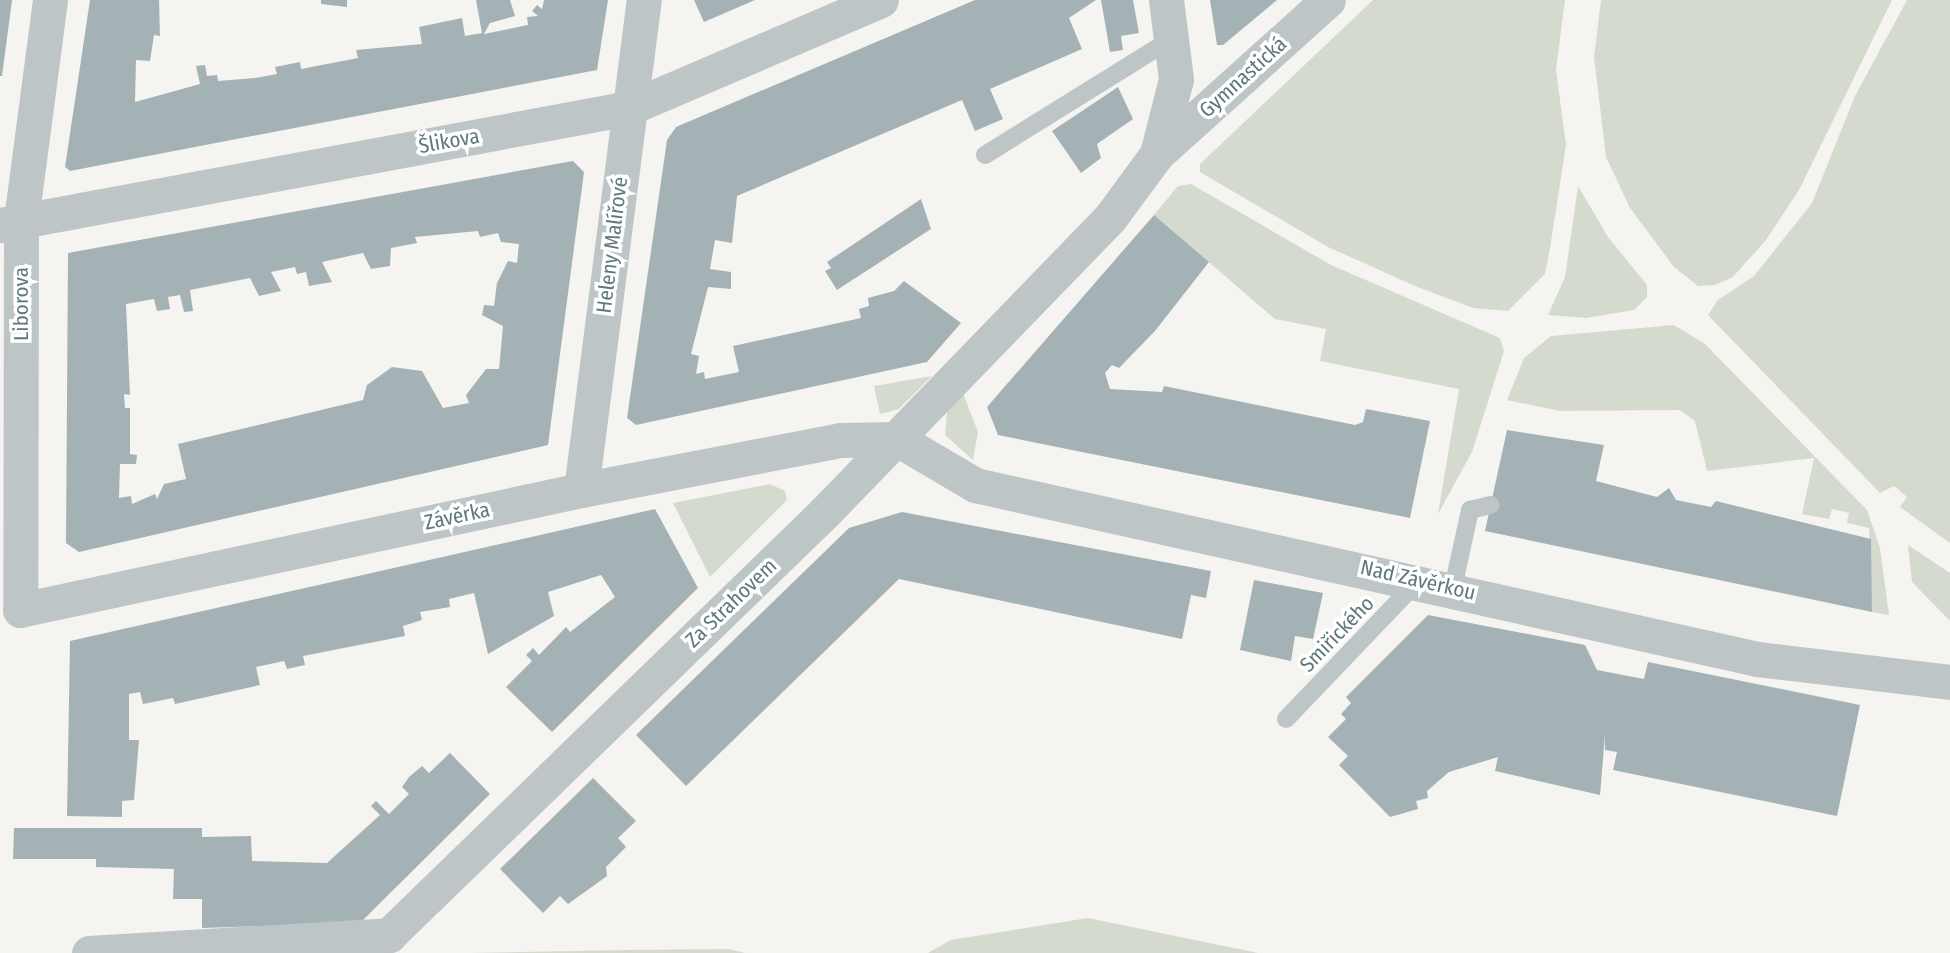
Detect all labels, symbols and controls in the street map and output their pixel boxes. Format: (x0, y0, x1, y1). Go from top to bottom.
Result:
street label: Gymnastická (1194, 31, 1292, 123)
street label: Šlikova (417, 123, 481, 159)
street label: Heleny Malířové (591, 175, 633, 315)
street label: Liborova (8, 267, 34, 341)
street label: Závěrka (422, 497, 492, 535)
street label: Za Strahovem (680, 553, 782, 653)
street label: Nad Závěrkou (1358, 555, 1478, 605)
street label: Smiřického (1295, 591, 1379, 677)

